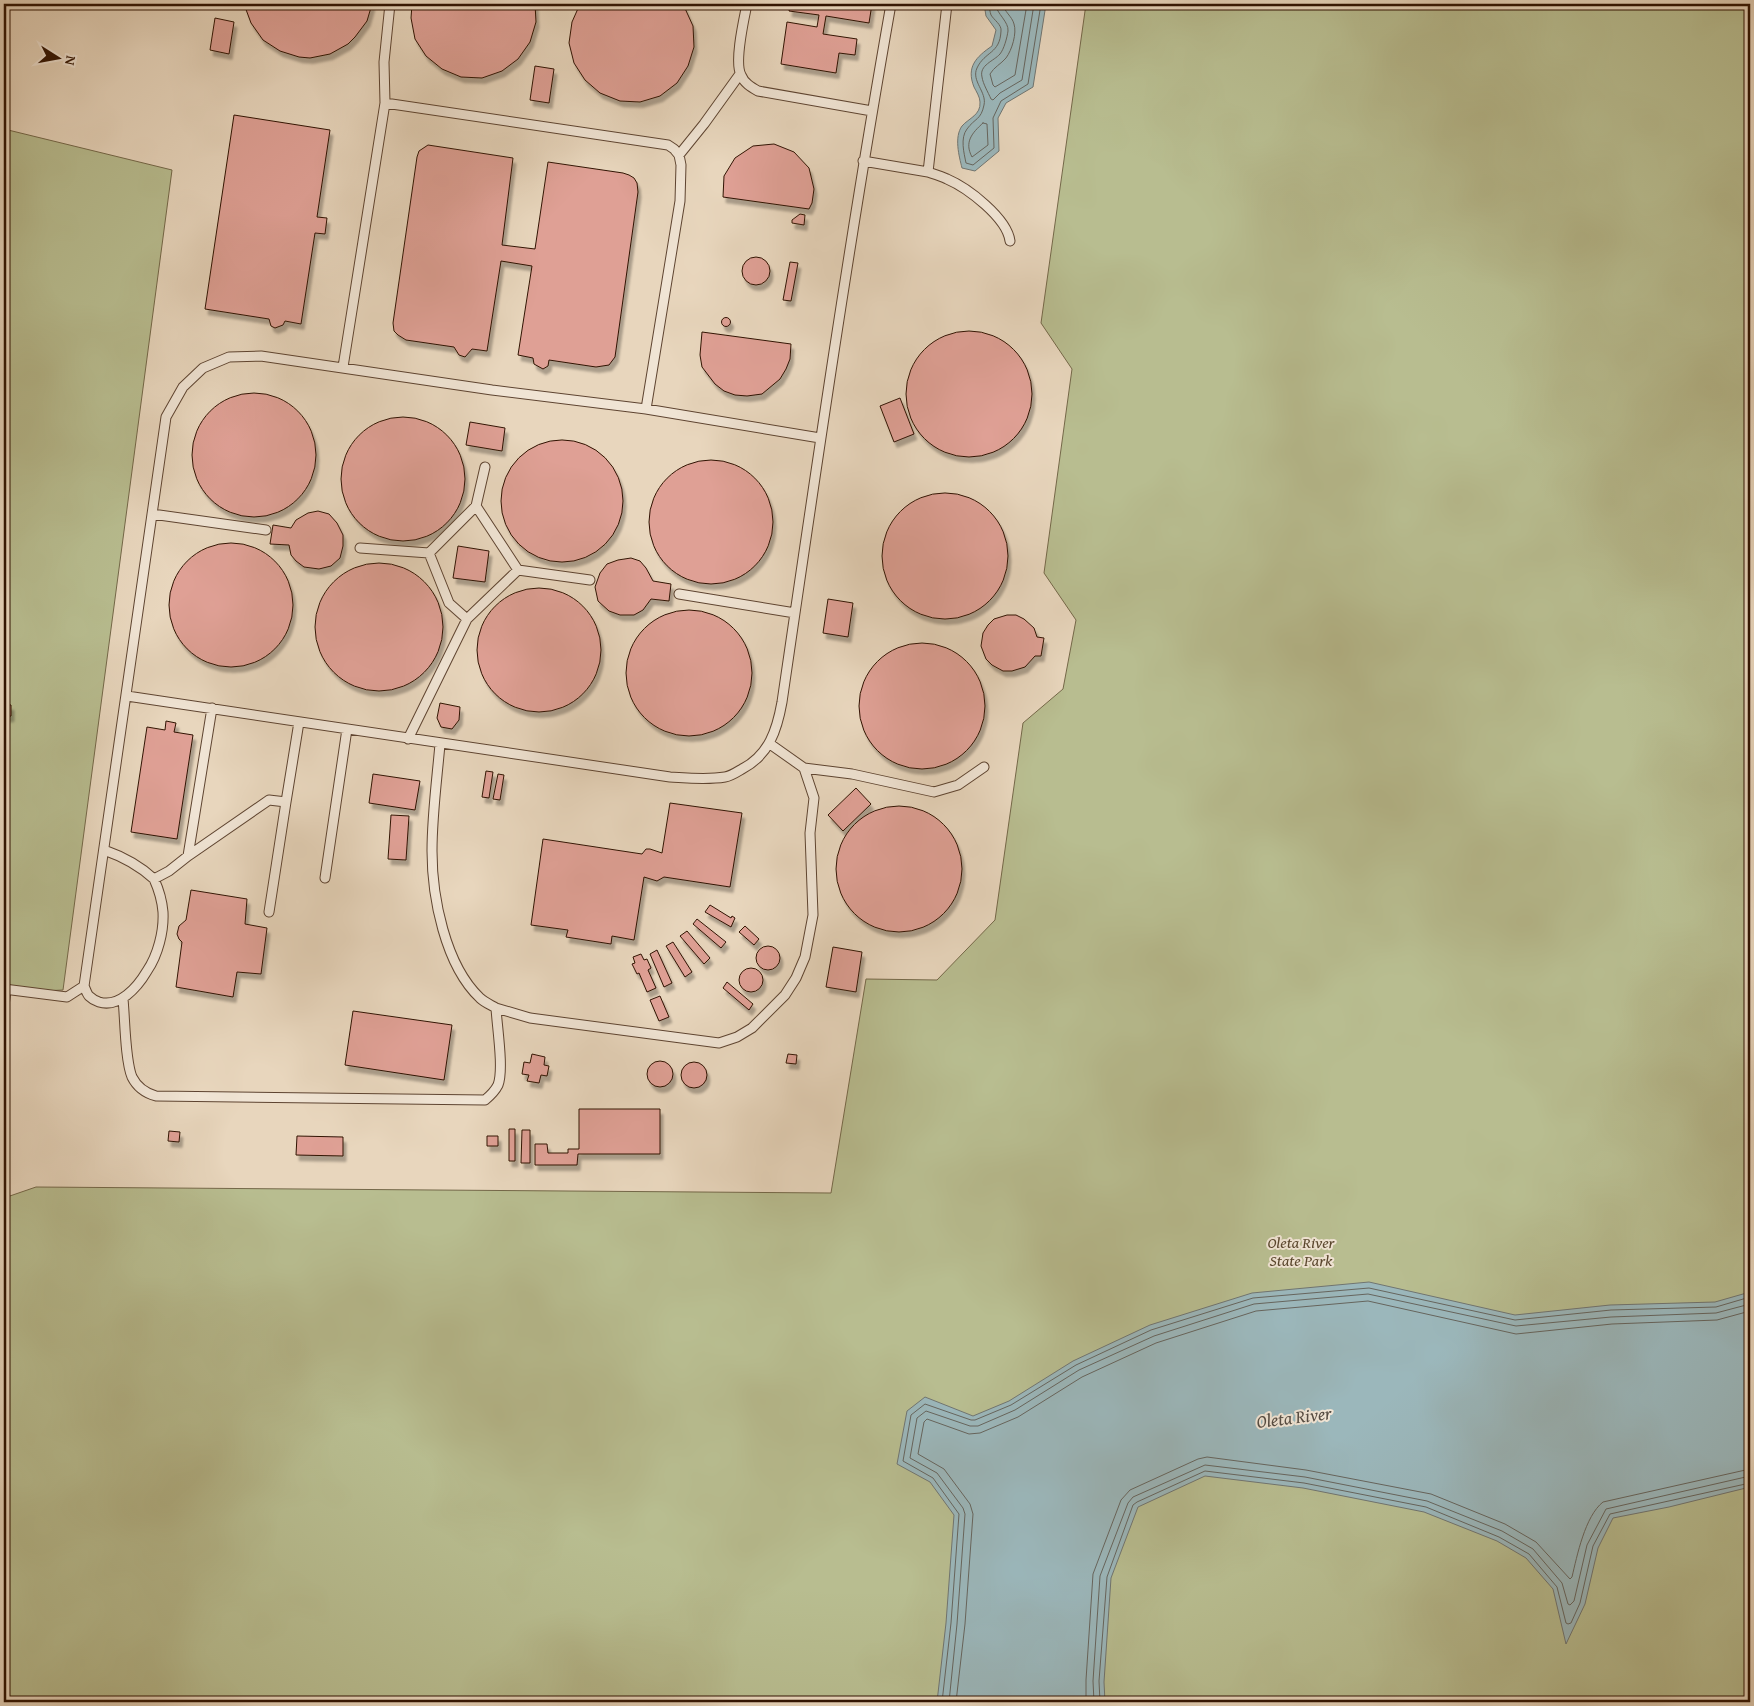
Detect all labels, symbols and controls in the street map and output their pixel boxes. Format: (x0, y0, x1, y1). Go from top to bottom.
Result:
north arrow (32, 32, 82, 82)
text: N (60, 54, 81, 68)
park label: Oleta River State Park (1267, 1230, 1336, 1272)
water label: Oleta River (1255, 1399, 1334, 1435)

